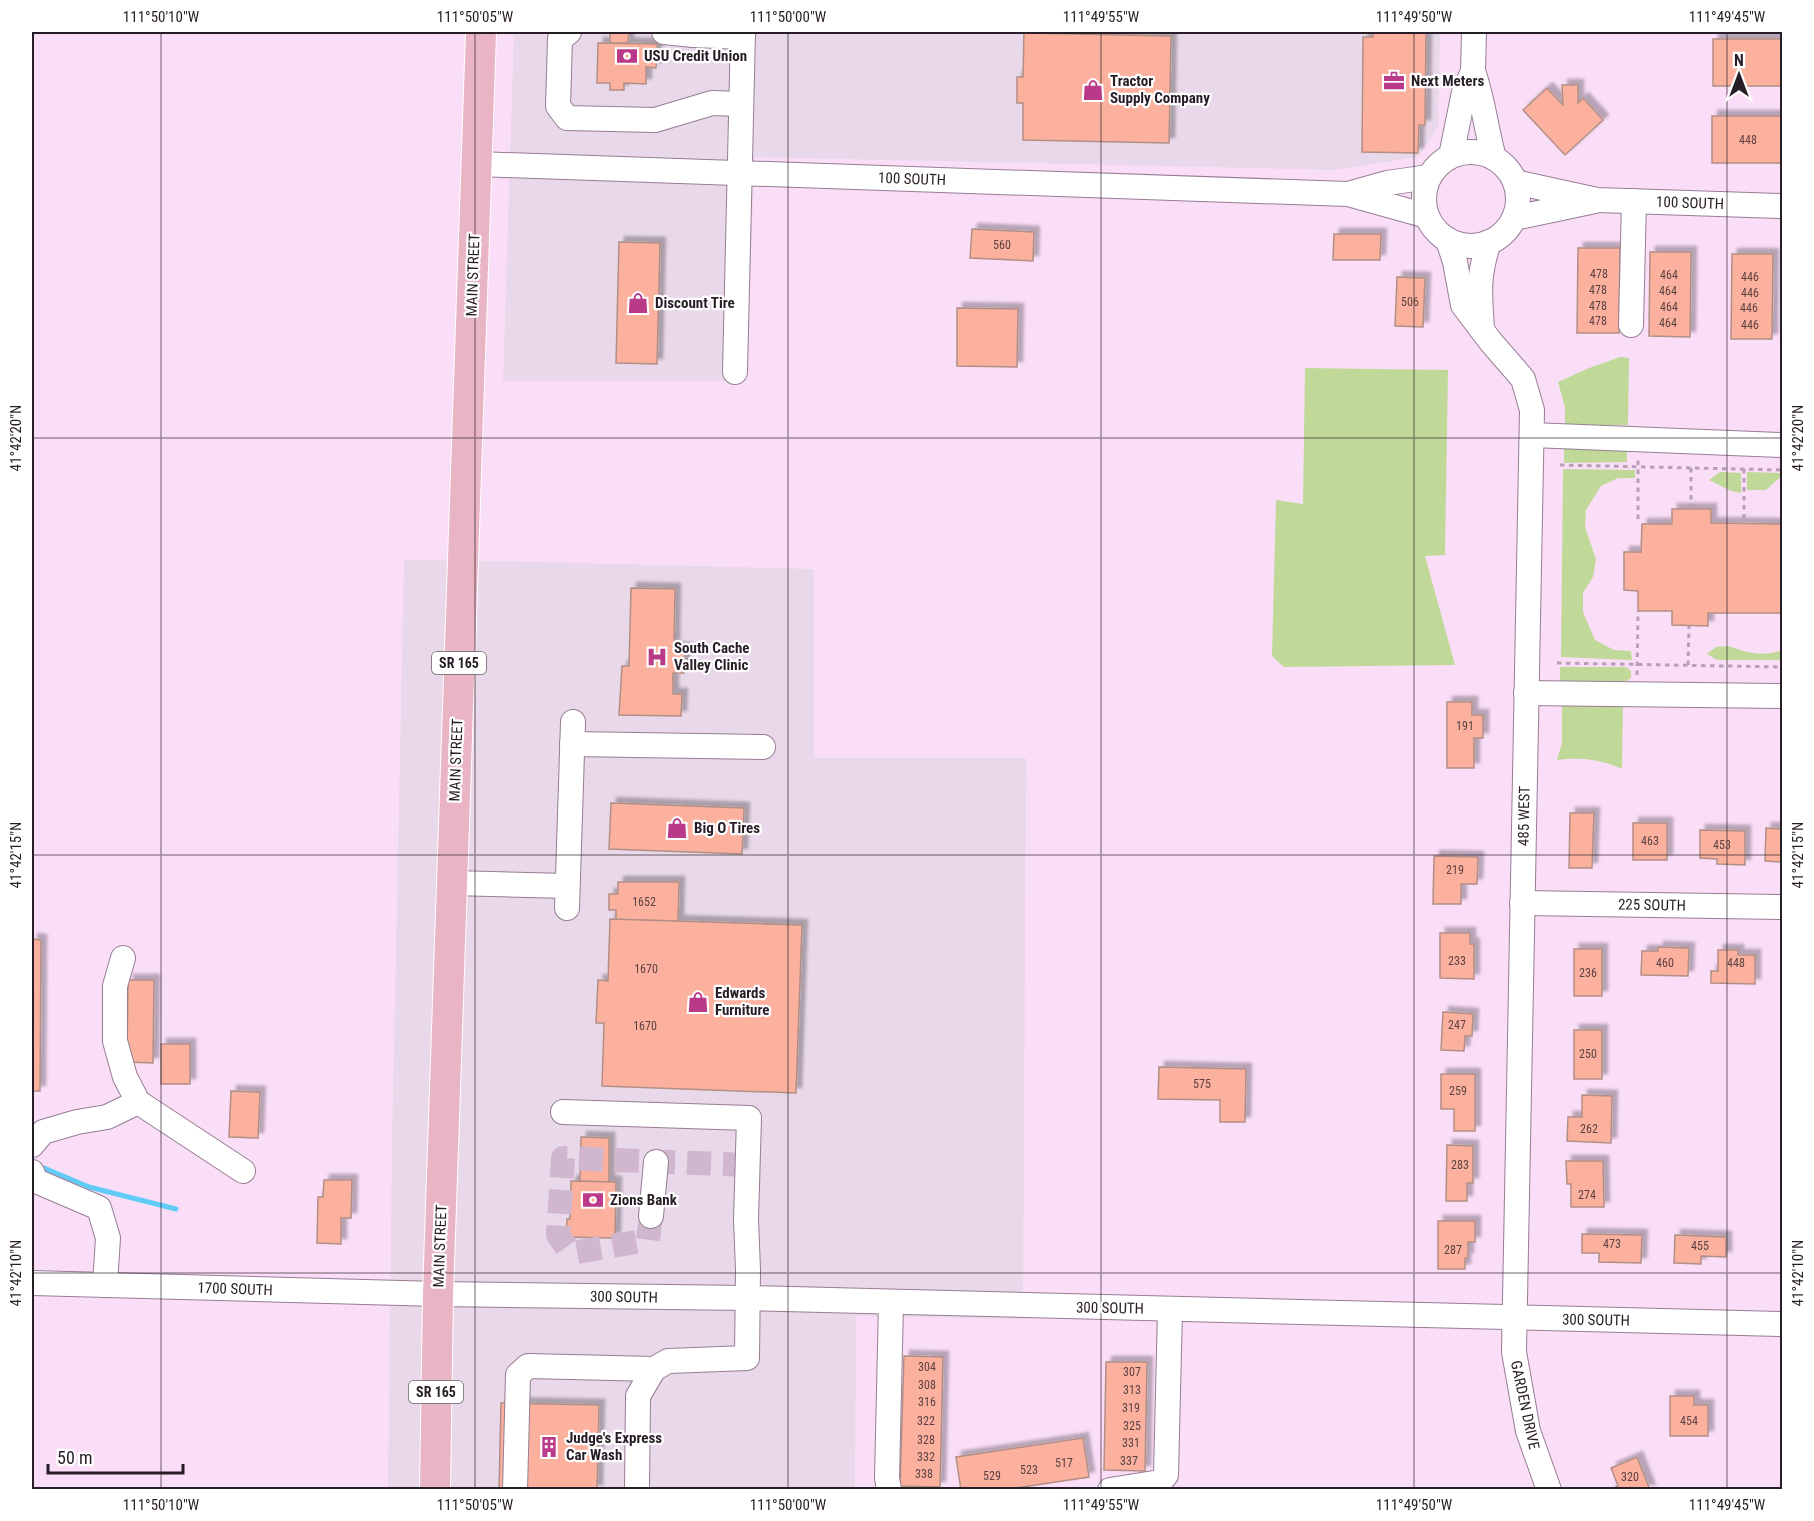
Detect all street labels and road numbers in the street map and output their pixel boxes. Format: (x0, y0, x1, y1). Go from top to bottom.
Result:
street label: 100 SOUTH (878, 169, 946, 189)
street label: 100 SOUTH (1656, 193, 1724, 213)
street label: MAIN STREET (463, 233, 483, 317)
road number: SR 165 (432, 652, 486, 674)
street label: MAIN STREET (446, 718, 466, 802)
street label: 485 WEST (1514, 786, 1534, 846)
street label: 225 SOUTH (1618, 895, 1686, 915)
street label: MAIN STREET (430, 1204, 450, 1288)
street label: 1700 SOUTH (197, 1279, 273, 1299)
street label: 300 SOUTH (590, 1287, 658, 1307)
street label: 300 SOUTH (1076, 1298, 1144, 1318)
street label: 300 SOUTH (1562, 1310, 1630, 1330)
street label: GARDEN DRIVE (1507, 1359, 1543, 1451)
road number: SR 165 (409, 1381, 463, 1403)

